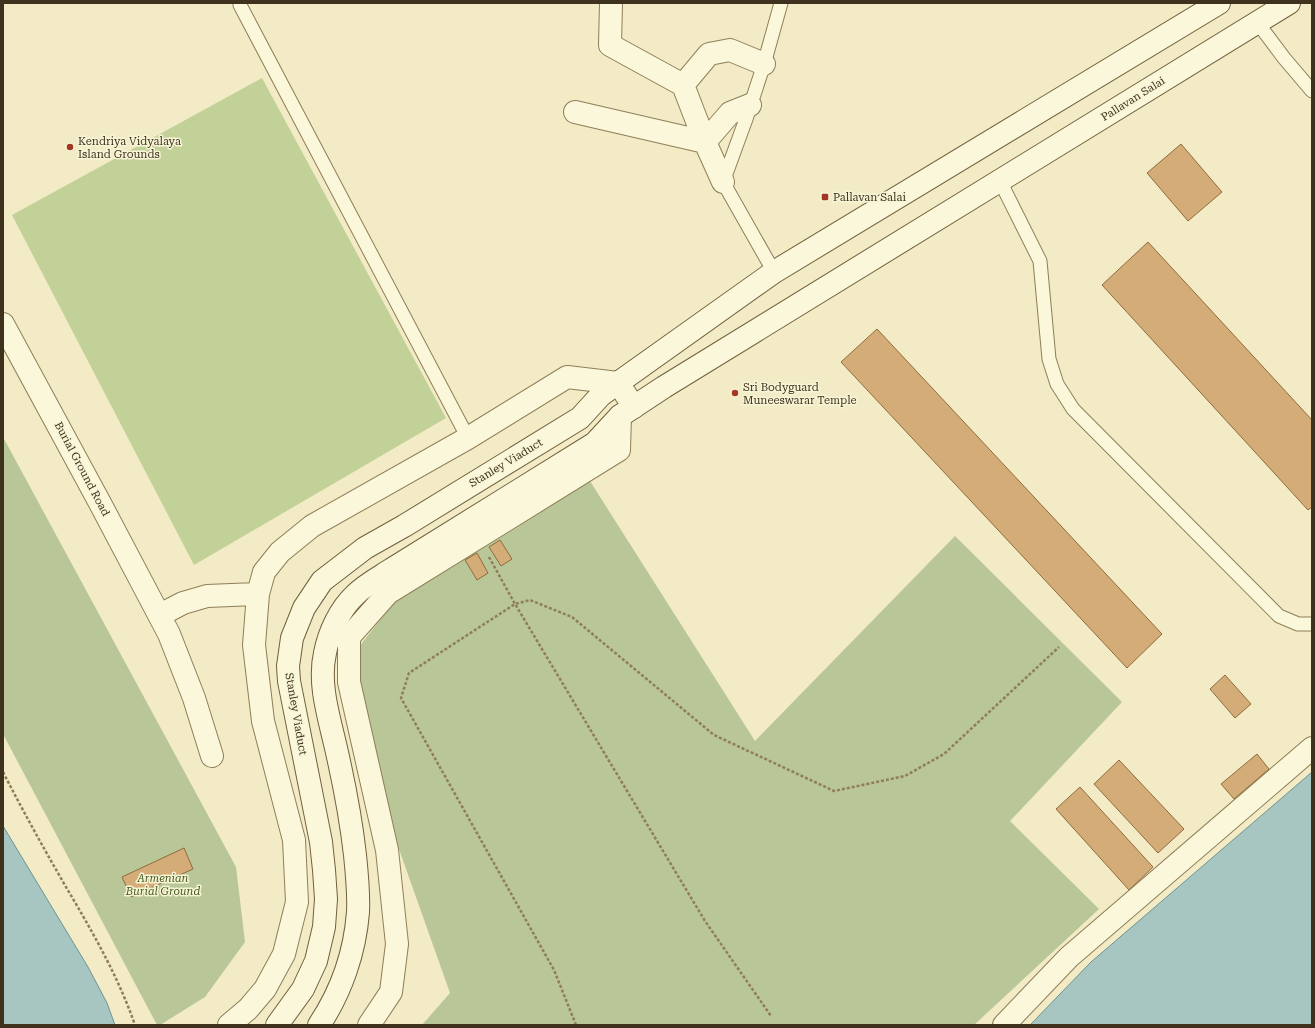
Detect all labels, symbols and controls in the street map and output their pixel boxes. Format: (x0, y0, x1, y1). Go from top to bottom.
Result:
street label: Pallavan Salai (1099, 74, 1168, 124)
place label: Kendriya Vidyalaya Island Grounds (78, 135, 181, 161)
marker: Kendriya Vidyalaya Island Grounds (65, 142, 75, 152)
place label: Pallavan Salai (833, 191, 906, 204)
marker: Pallavan Salai (820, 192, 830, 202)
place label: Sri Bodyguard Muneeswarar Temple (743, 381, 857, 407)
marker: Sri Bodyguard Muneeswarar Temple (730, 388, 740, 398)
street label: Burial Ground Road (52, 420, 112, 518)
street label: Stanley Viaduct (467, 436, 545, 490)
street label: Stanley Viaduct (282, 672, 310, 756)
park label: Armenian Burial Ground (125, 872, 200, 898)

